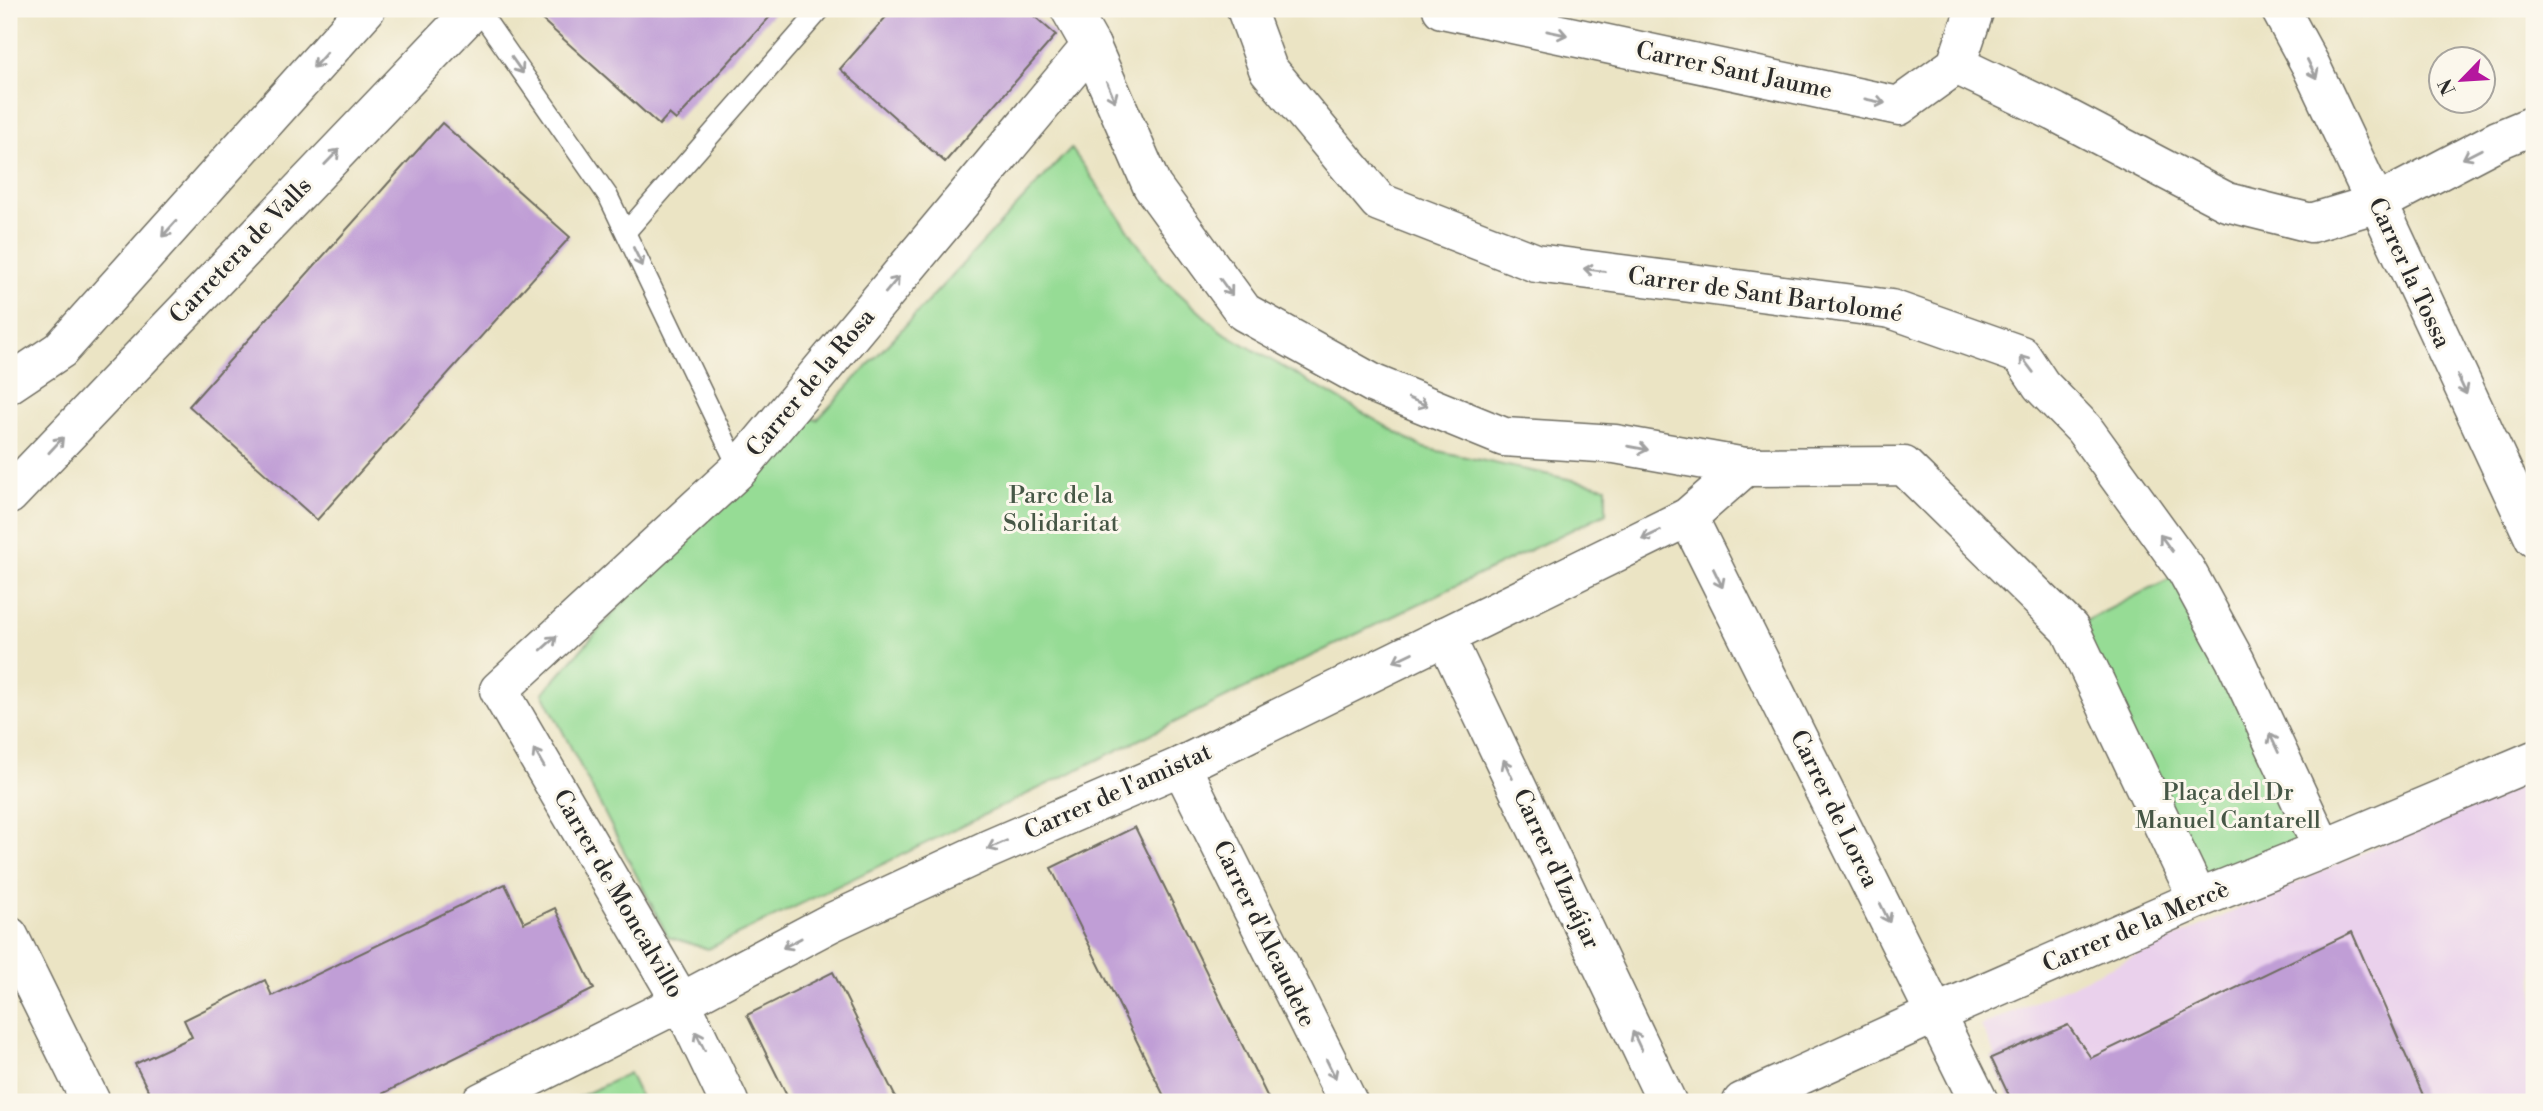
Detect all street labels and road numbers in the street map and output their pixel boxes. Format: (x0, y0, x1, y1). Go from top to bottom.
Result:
street label: Carrer Sant Jaume (1633, 36, 1835, 106)
street label: Carretera de Valls (163, 171, 319, 331)
street label: Carrer la Tossa (2361, 193, 2457, 354)
street label: Carrer de Sant Bartolomé (1626, 261, 1904, 329)
street label: Carrer de la Rosa (740, 302, 882, 463)
street label: Carrer de Lorca (1783, 725, 1885, 893)
street label: Carrer de l'amistat (1020, 737, 1217, 847)
street label: Carrer de Moncalvillo (546, 784, 690, 1004)
street label: Carrer d'Iznájar (1506, 784, 1606, 954)
street label: Carrer d'Alcaudete (1206, 836, 1322, 1032)
street label: Carrer de la Mercè (2038, 874, 2234, 980)

